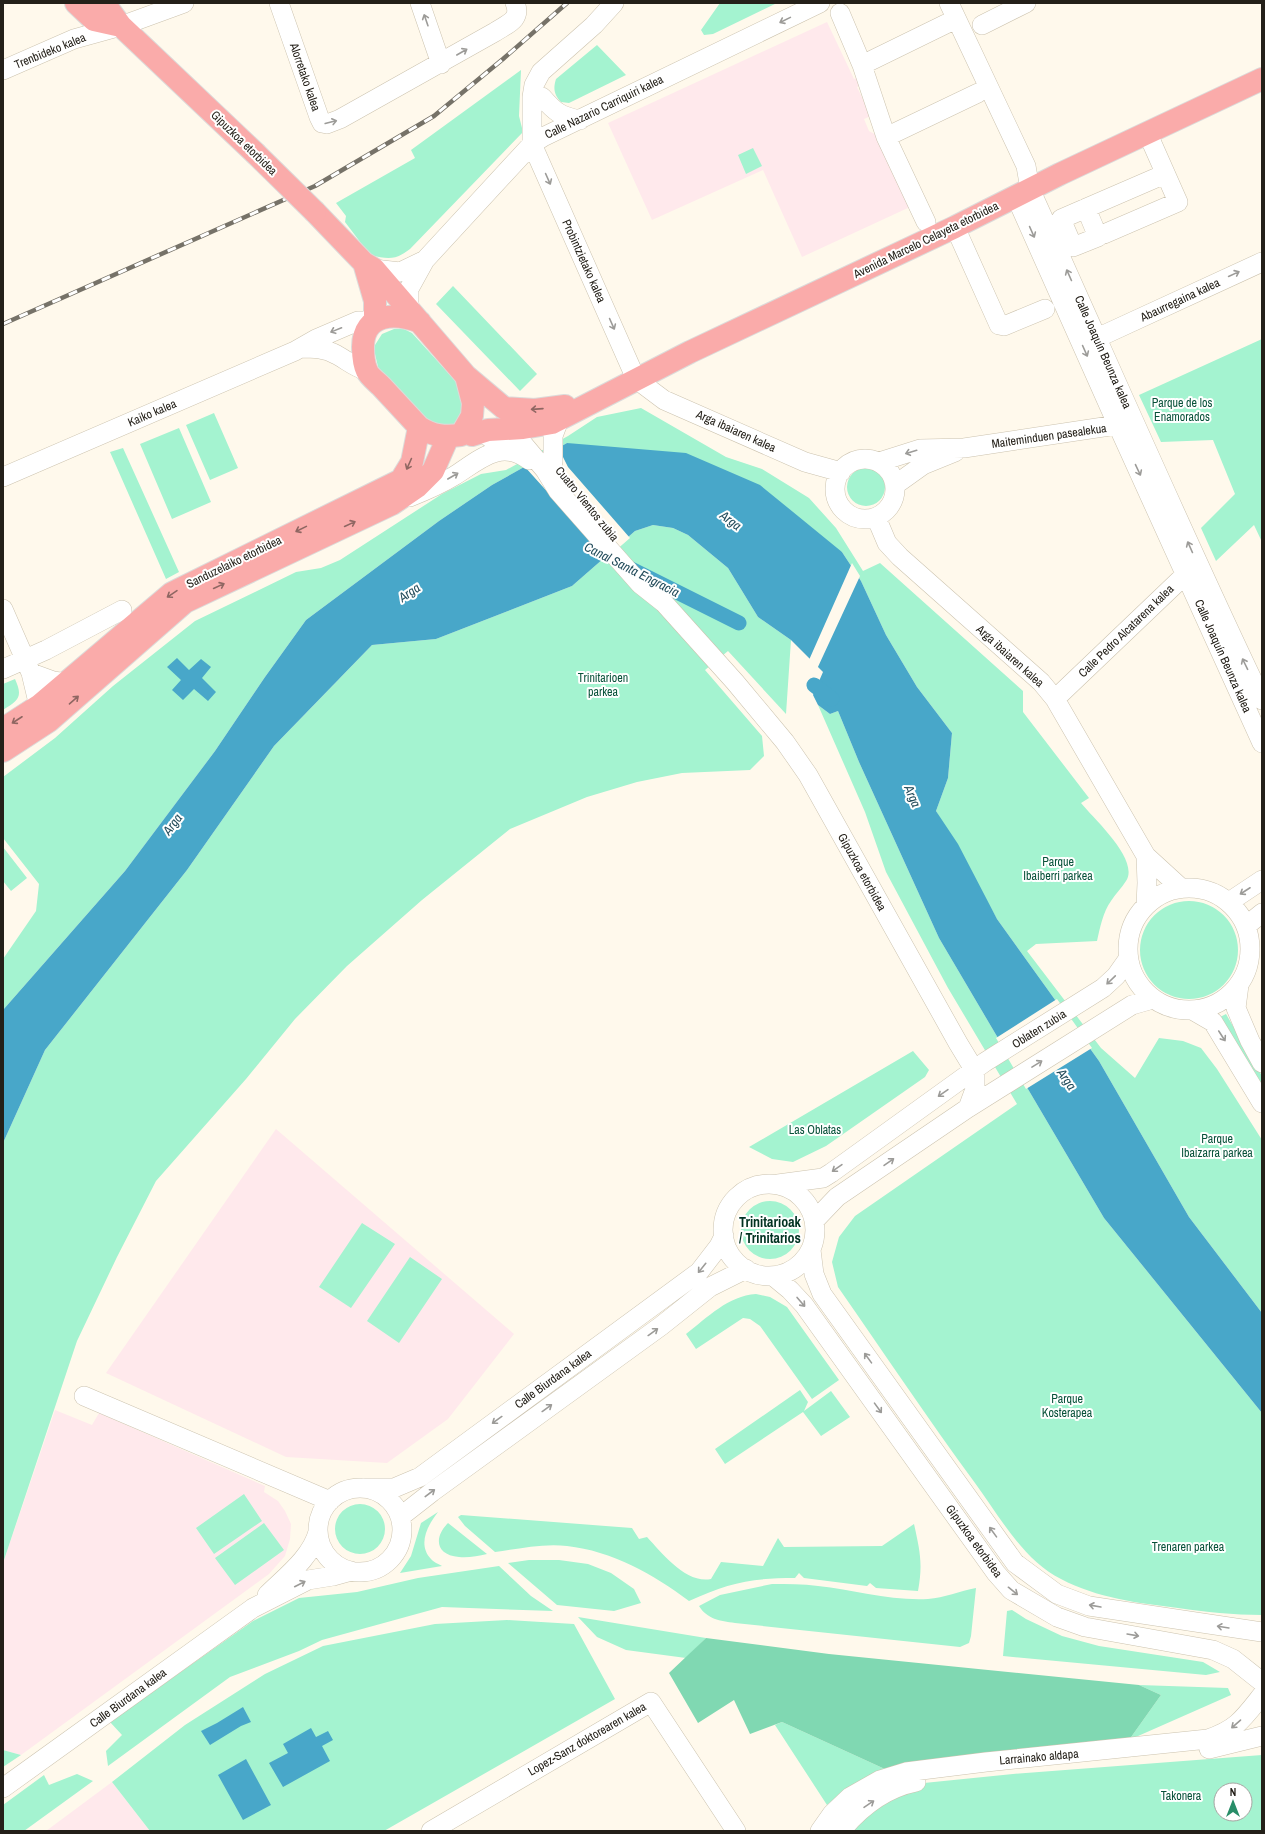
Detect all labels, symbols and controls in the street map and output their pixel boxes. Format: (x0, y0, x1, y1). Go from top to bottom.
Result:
one-way arrow (422, 14, 429, 27)
one-way arrow (779, 17, 791, 24)
street label: Trenbideko kalea (12, 29, 89, 73)
street label: Alorretako kalea (286, 40, 324, 114)
one-way arrow (456, 47, 468, 55)
street label: Calle Nazario Carriquiri kalea (542, 71, 666, 143)
street label: Gipuzkoa etorbidea (207, 107, 281, 179)
one-way arrow (324, 118, 337, 125)
one-way arrow (544, 173, 552, 185)
street label: Avenida Marcelo Celayeta etorbidea (850, 198, 1002, 283)
street label: Probintzietako kalea (558, 217, 610, 306)
one-way arrow (1029, 226, 1037, 238)
one-way arrow (1065, 269, 1072, 281)
one-way arrow (1228, 270, 1240, 278)
street label: Abaurregaina kalea (1137, 274, 1223, 326)
street label: Calle Joaquín Beunza kalea (1071, 293, 1135, 412)
one-way arrow (608, 317, 616, 329)
one-way arrow (330, 327, 342, 335)
one-way arrow (1082, 344, 1089, 356)
street label: Kaiko kalea (125, 395, 179, 430)
park label: Parque de los Enamorados (1152, 395, 1212, 425)
one-way arrow (531, 406, 544, 413)
street label: Arga ibaiaren kalea (693, 406, 779, 456)
street label: Maiteminduen pasealekua (990, 420, 1108, 452)
one-way arrow (905, 449, 918, 456)
one-way arrow (405, 458, 413, 470)
street label: Cuatro Vientos zubia (552, 463, 623, 545)
one-way arrow (1135, 463, 1142, 475)
one-way arrow (447, 472, 459, 480)
water label: Arga (716, 506, 745, 534)
one-way arrow (343, 520, 355, 527)
one-way arrow (295, 526, 307, 534)
street label: Sanduzelaiko etorbidea (184, 532, 285, 592)
water label: Canal Santa Engracia (581, 538, 682, 601)
one-way arrow (1186, 541, 1193, 553)
water label: Arga (394, 579, 423, 606)
street label: Calle Pedro Alcatarena kalea (1075, 581, 1178, 681)
one-way arrow (213, 582, 225, 589)
one-way arrow (167, 590, 178, 598)
street label: Calle Joaquín Beunza kalea (1191, 597, 1255, 716)
street label: Arga ibaiaren kalea (972, 621, 1048, 691)
one-way arrow (1241, 659, 1248, 671)
park label: Trinitarioen parkea (578, 670, 628, 700)
one-way arrow (68, 695, 79, 704)
one-way arrow (12, 716, 23, 724)
water label: Arga (900, 782, 925, 810)
water label: Arga (158, 810, 186, 839)
street label: Gipuzkoa etorbidea (834, 830, 890, 914)
park label: Parque Ibaiberri parkea (1023, 854, 1093, 884)
one-way arrow (1240, 887, 1251, 896)
one-way arrow (1106, 975, 1116, 985)
street label: Oblaten zubia (1009, 1006, 1070, 1052)
one-way arrow (1218, 1030, 1226, 1041)
one-way arrow (1031, 1060, 1043, 1068)
water label: Arga (1053, 1064, 1080, 1093)
one-way arrow (938, 1089, 949, 1097)
park label: Las Oblatas (789, 1122, 841, 1138)
park label: Parque Ibaizarra parkea (1181, 1131, 1253, 1161)
one-way arrow (884, 1158, 895, 1166)
one-way arrow (832, 1164, 843, 1172)
district label: Trinitarioak / Trinitarios (739, 1213, 802, 1247)
one-way arrow (698, 1263, 706, 1274)
one-way arrow (797, 1297, 806, 1308)
one-way arrow (647, 1328, 658, 1336)
street label: Calle Biurdana kalea (511, 1345, 595, 1412)
one-way arrow (864, 1353, 872, 1364)
park label: Parque Kosterapea (1042, 1391, 1093, 1421)
one-way arrow (873, 1402, 882, 1413)
one-way arrow (541, 1404, 552, 1412)
one-way arrow (491, 1416, 502, 1425)
one-way arrow (425, 1488, 436, 1497)
street label: Gipuzkoa etorbidea (942, 1501, 1006, 1581)
one-way arrow (989, 1527, 997, 1538)
park label: Trenaren parkea (1152, 1539, 1225, 1555)
one-way arrow (294, 1580, 306, 1587)
one-way arrow (1007, 1586, 1018, 1595)
one-way arrow (1089, 1602, 1102, 1610)
one-way arrow (1217, 1623, 1230, 1631)
one-way arrow (1126, 1632, 1139, 1640)
street label: Calle Biurdana kalea (86, 1664, 170, 1731)
street label: Lopez-Sanz doktorearen kalea (525, 1698, 649, 1779)
one-way arrow (1231, 1720, 1242, 1729)
street label: Larrainako aldapa (999, 1746, 1080, 1768)
north arrow (1213, 1782, 1253, 1822)
text: N (1230, 1785, 1236, 1799)
park label: Takonera (1161, 1788, 1202, 1804)
one-way arrow (863, 1800, 874, 1808)

